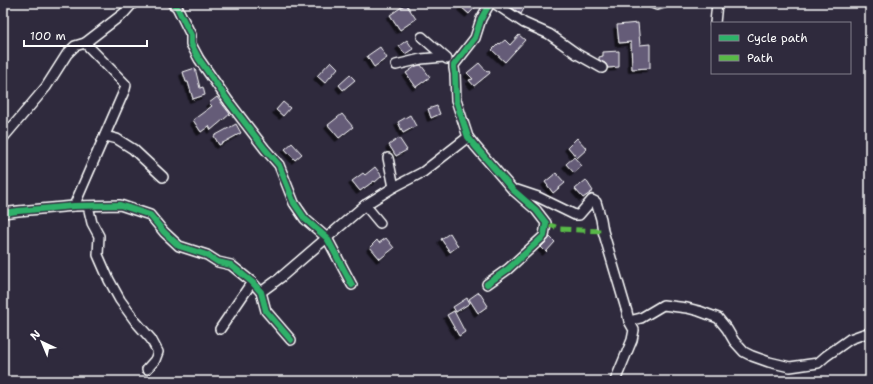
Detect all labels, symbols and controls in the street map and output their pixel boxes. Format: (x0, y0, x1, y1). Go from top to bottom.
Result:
scale bar (24, 22, 147, 48)
legend (711, 22, 851, 74)
text: 100 m (30, 28, 66, 44)
text: Cycle path (747, 30, 808, 46)
text: Path (747, 50, 773, 66)
north arrow (22, 322, 62, 362)
text: N (27, 327, 44, 344)

